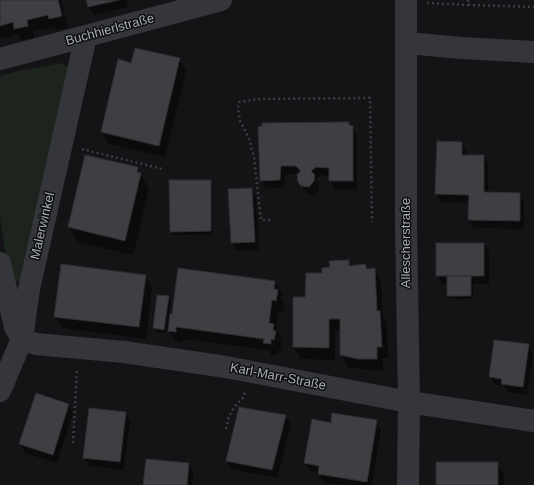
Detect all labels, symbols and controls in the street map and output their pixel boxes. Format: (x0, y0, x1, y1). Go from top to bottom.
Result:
street label: Buchhierlstraße (64, 11, 156, 49)
street label: Malerwinkel (28, 191, 58, 261)
street label: Allescherstraße (398, 198, 414, 288)
street label: Karl-Marr-Straße (229, 360, 327, 394)

